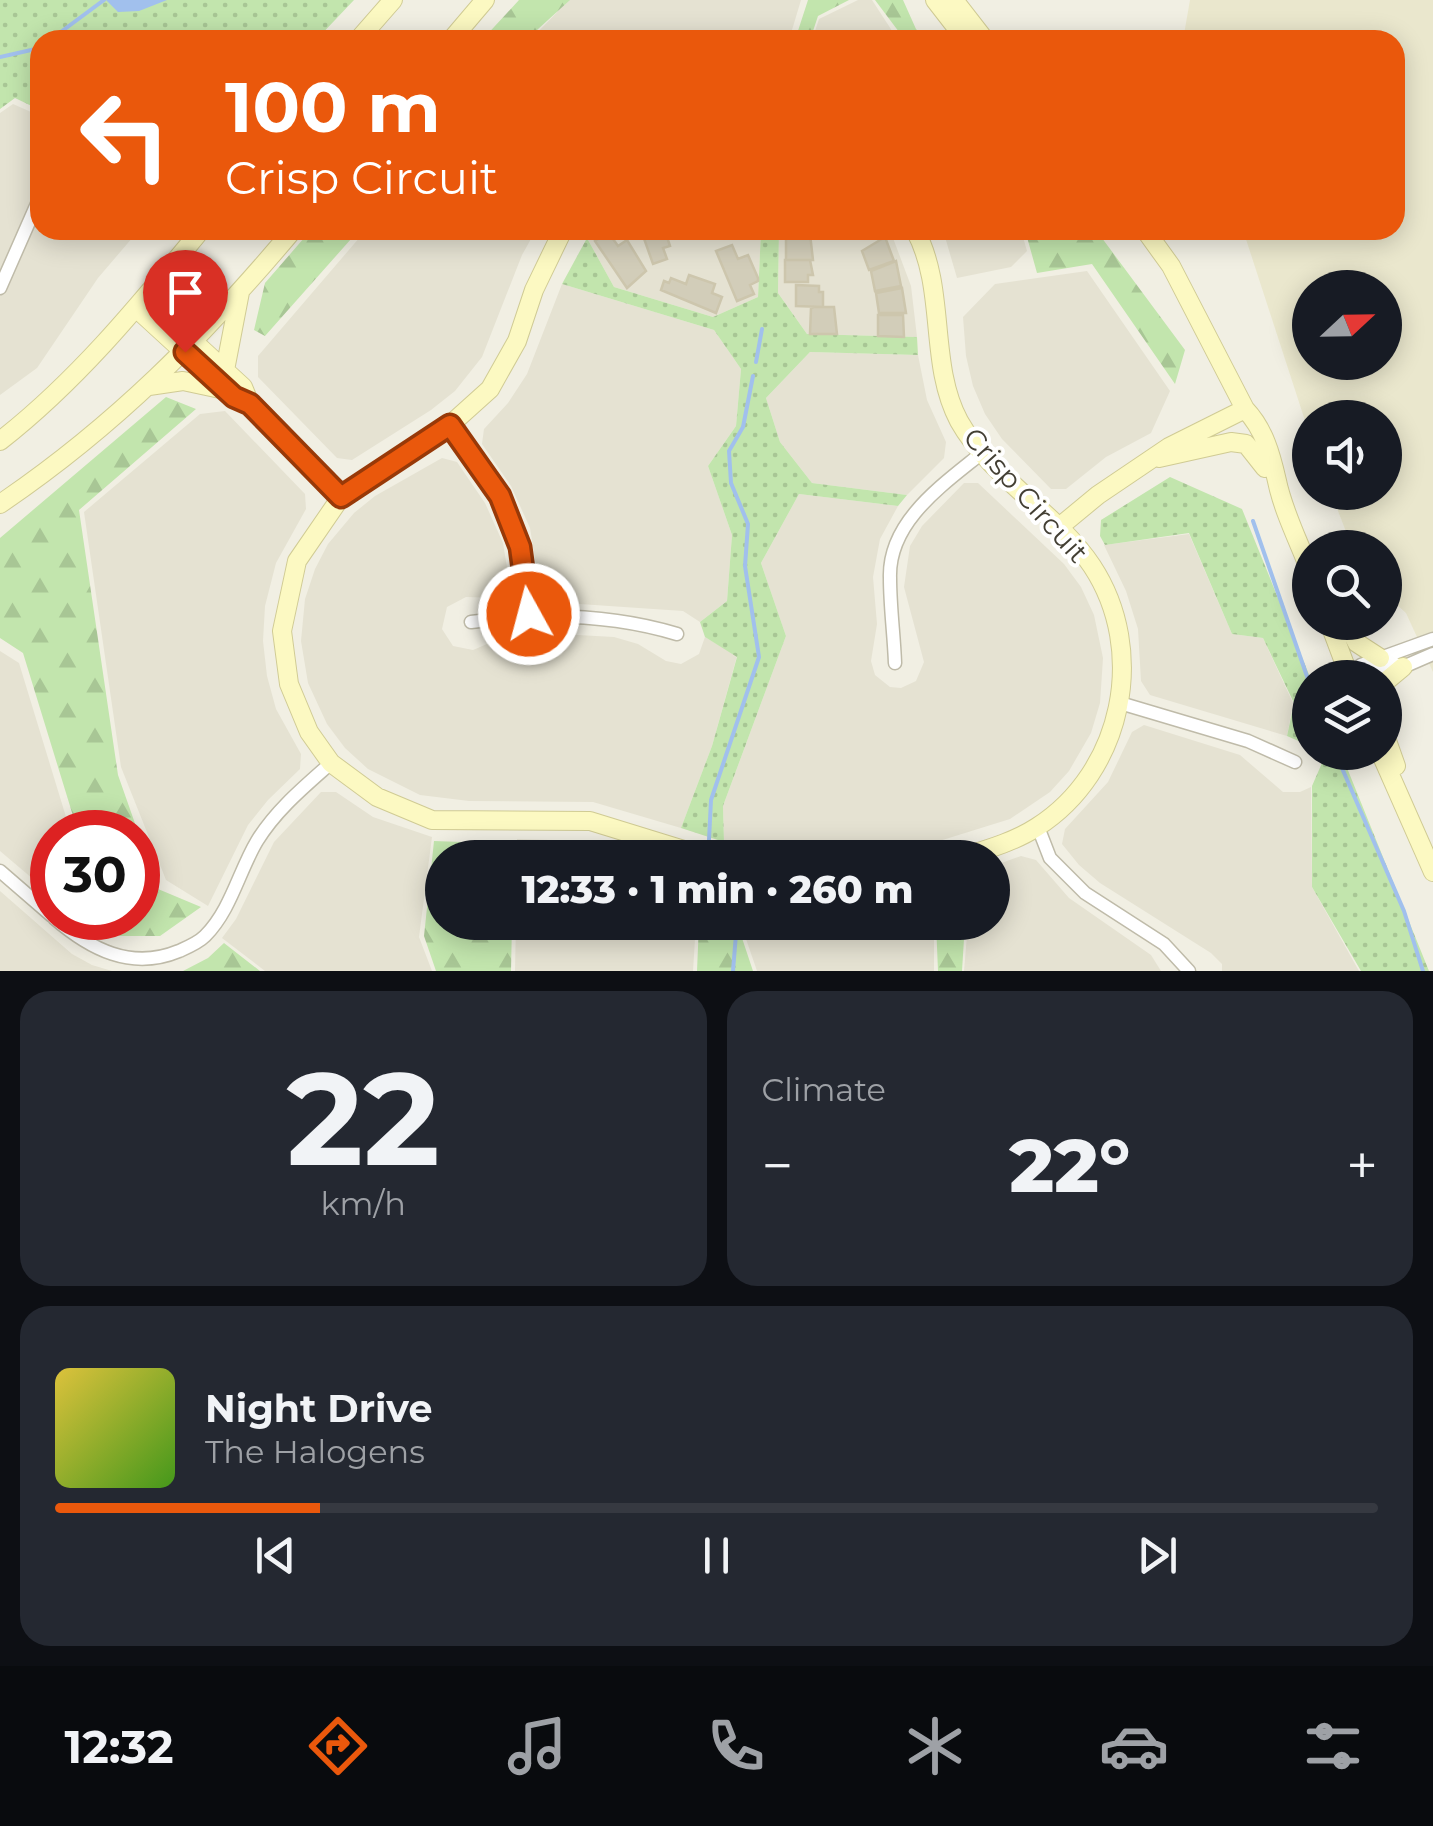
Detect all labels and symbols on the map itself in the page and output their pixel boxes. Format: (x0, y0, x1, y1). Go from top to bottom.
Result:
pin (143, 250, 228, 353)
north arrow (1292, 270, 1402, 380)
street label: Crisp Circuit (957, 421, 1095, 569)
position arrow (477, 562, 581, 666)
speed limit sign: 30 (30, 810, 160, 940)

